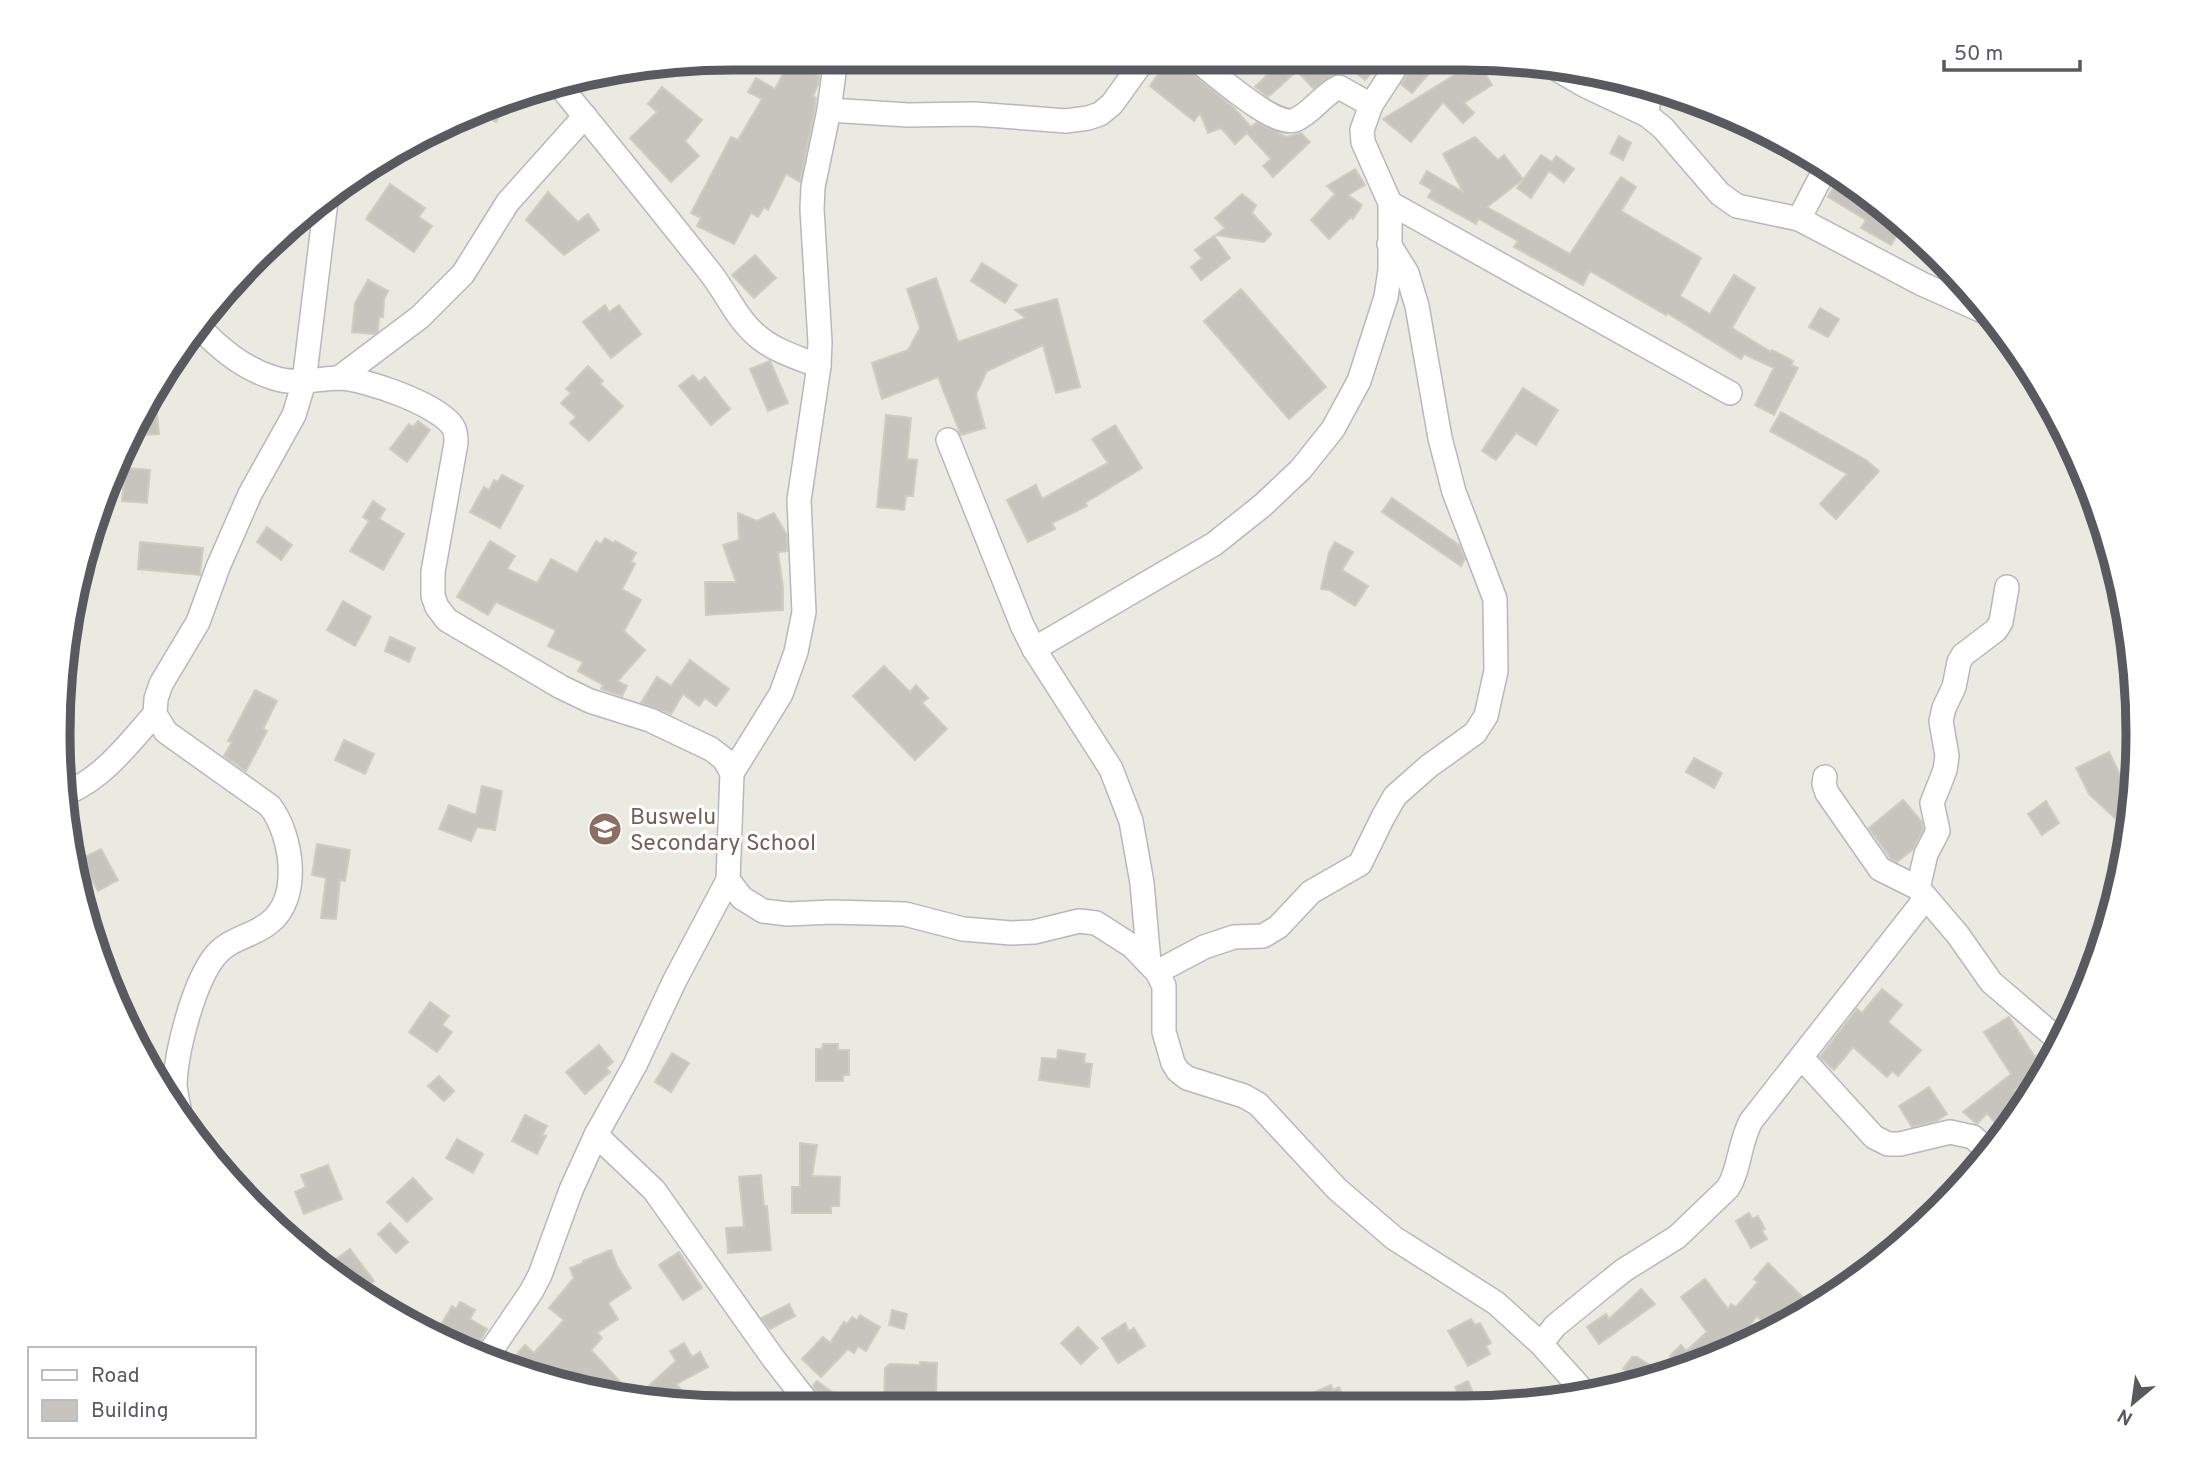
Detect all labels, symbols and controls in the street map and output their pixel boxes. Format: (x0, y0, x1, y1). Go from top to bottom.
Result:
scale bar (1944, 28, 2080, 72)
text: 50 m (1954, 41, 2003, 68)
place label: Buswelu Secondary School (630, 804, 816, 859)
school or university icon: Buswelu Secondary School (586, 810, 624, 848)
legend (28, 1347, 256, 1438)
text: Road (91, 1363, 140, 1390)
north arrow (2098, 1368, 2168, 1438)
text: Building (91, 1398, 169, 1425)
text: N (2114, 1402, 2138, 1430)

